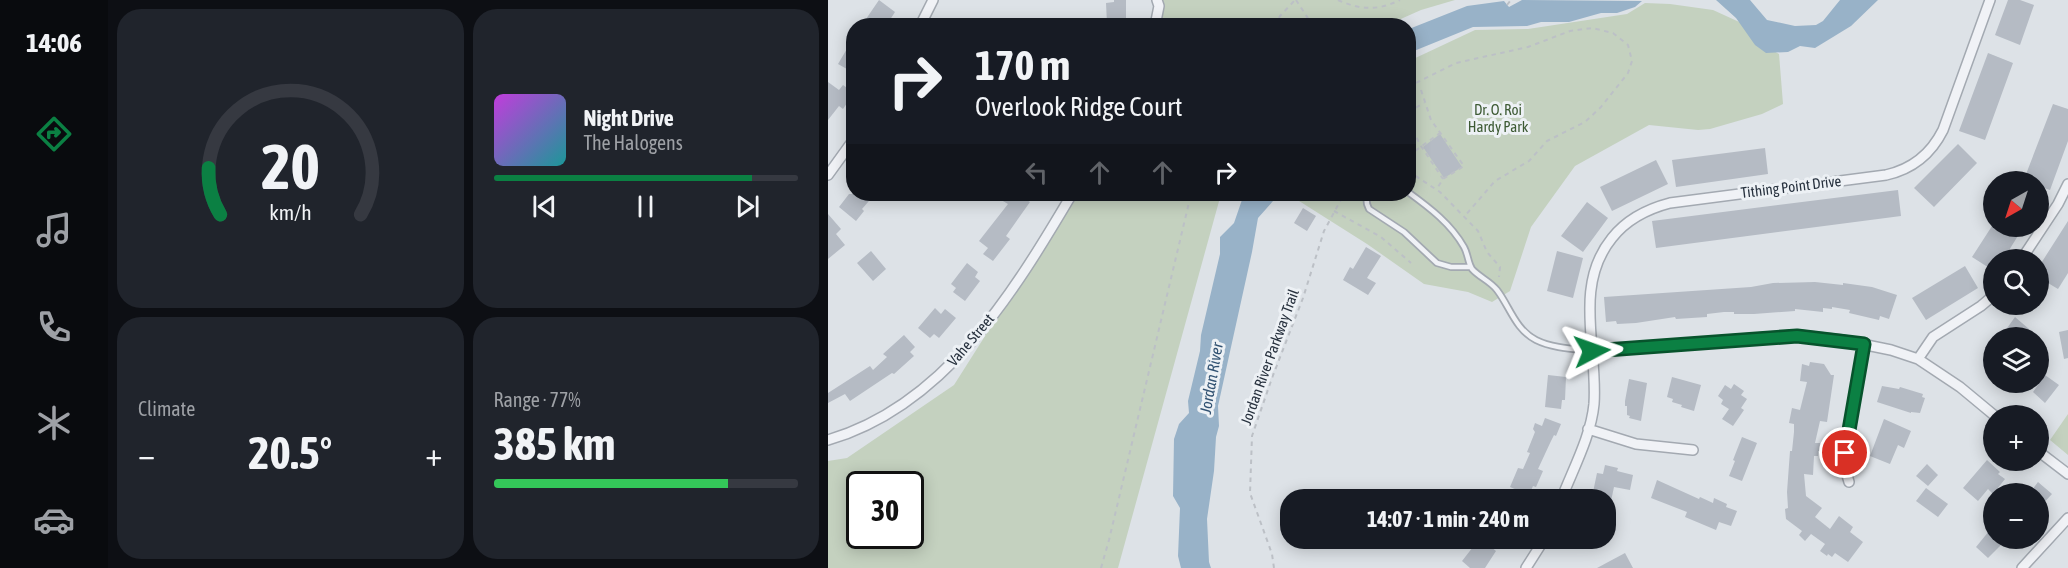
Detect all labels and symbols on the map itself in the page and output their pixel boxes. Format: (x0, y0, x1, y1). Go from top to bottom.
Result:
park label: Dr. O. Roi Hardy Park (1468, 101, 1529, 135)
north arrow (1983, 171, 2049, 237)
street label: Tithing Point Drive (1740, 172, 1842, 201)
street label: Jordan River Parkway Trail (1237, 287, 1302, 427)
street label: Vahe Street (944, 310, 997, 369)
position arrow (1560, 319, 1624, 383)
water label: Jordan River (1196, 340, 1226, 416)
pin (1819, 427, 1870, 478)
speed limit sign: 30 (846, 471, 924, 549)

